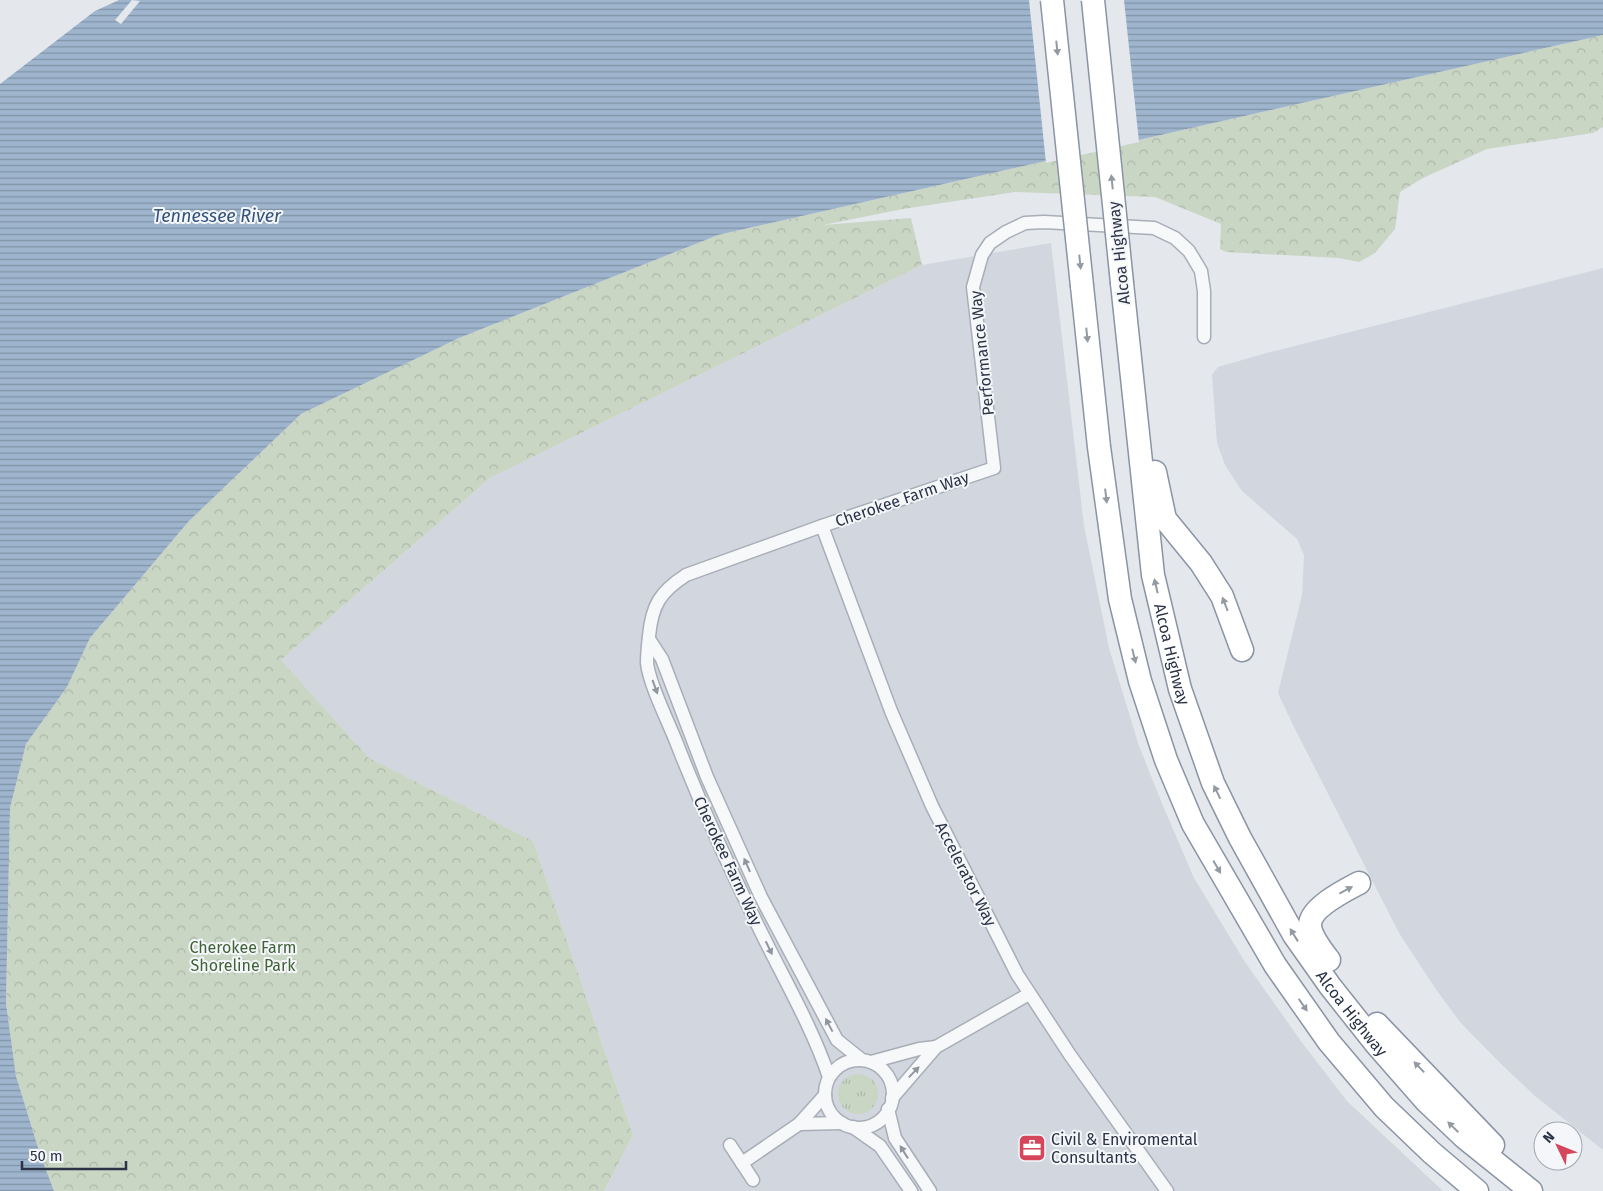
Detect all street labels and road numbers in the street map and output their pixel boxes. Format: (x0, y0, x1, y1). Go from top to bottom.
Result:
street label: Alcoa Highway (1104, 200, 1134, 306)
street label: Performance Way (966, 289, 998, 416)
street label: Cherokee Farm Way (832, 467, 972, 531)
street label: Alcoa Highway (1151, 601, 1194, 708)
street label: Cherokee Farm Way (690, 793, 766, 929)
street label: Accelerator Way (932, 819, 1001, 929)
street label: Alcoa Highway (1312, 967, 1392, 1060)

